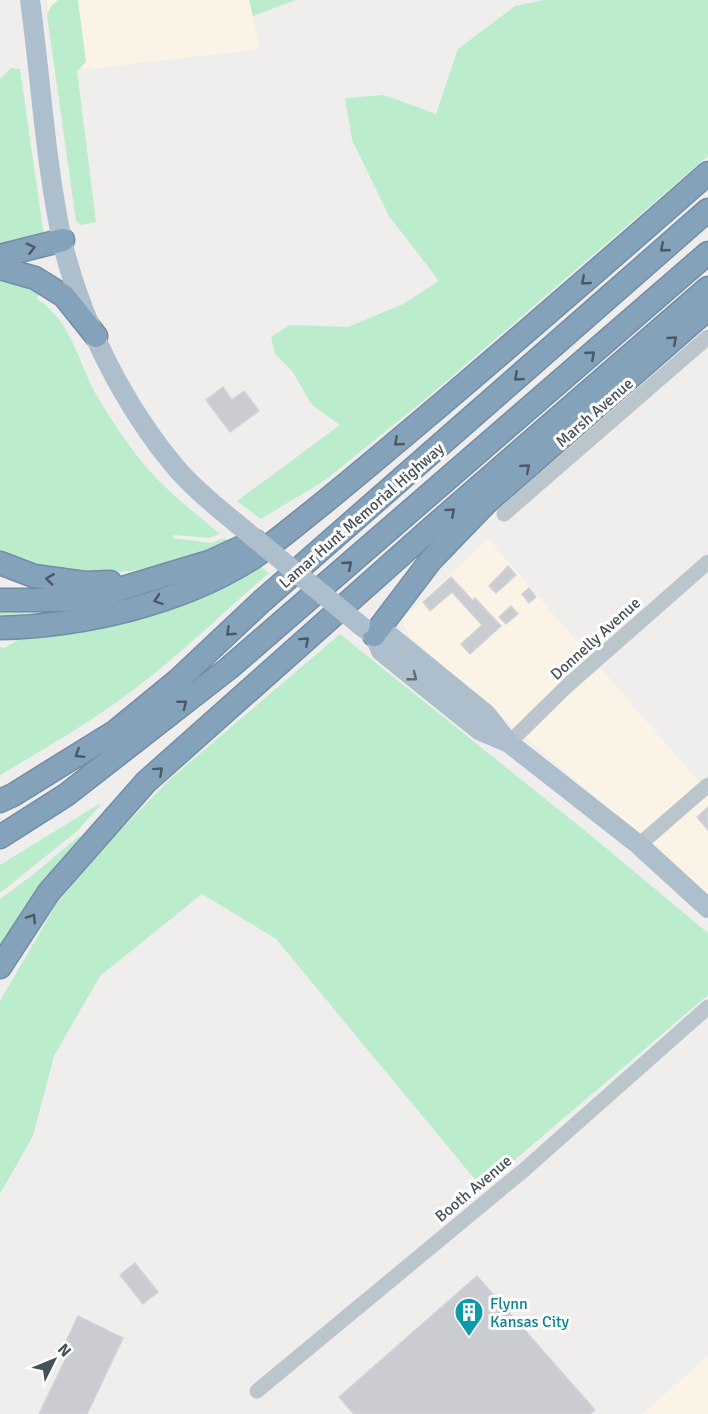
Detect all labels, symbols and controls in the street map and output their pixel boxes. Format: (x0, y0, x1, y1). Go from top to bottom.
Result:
one-way arrow (660, 241, 671, 252)
one-way arrow (26, 243, 36, 256)
one-way arrow (582, 274, 592, 285)
one-way arrow (666, 336, 677, 347)
one-way arrow (584, 351, 595, 362)
one-way arrow (514, 370, 524, 381)
street label: Marsh Avenue (552, 374, 638, 452)
one-way arrow (394, 435, 405, 446)
street label: Lamar Hunt Memorial Highway (275, 438, 448, 593)
one-way arrow (519, 464, 530, 475)
one-way arrow (444, 508, 455, 519)
one-way arrow (342, 561, 352, 572)
one-way arrow (46, 573, 55, 585)
one-way arrow (153, 593, 164, 606)
street label: Donnelly Avenue (547, 593, 645, 684)
one-way arrow (226, 624, 237, 635)
one-way arrow (298, 637, 309, 648)
one-way arrow (406, 669, 417, 680)
one-way arrow (177, 701, 188, 712)
one-way arrow (75, 746, 85, 758)
one-way arrow (152, 767, 163, 778)
one-way arrow (25, 914, 36, 925)
street label: Booth Avenue (431, 1151, 516, 1227)
place label: Flynn Kansas City (490, 1294, 570, 1332)
building icon: Flynn Kansas City (453, 1296, 485, 1338)
north arrow (24, 1330, 84, 1390)
text: N (53, 1340, 75, 1361)

